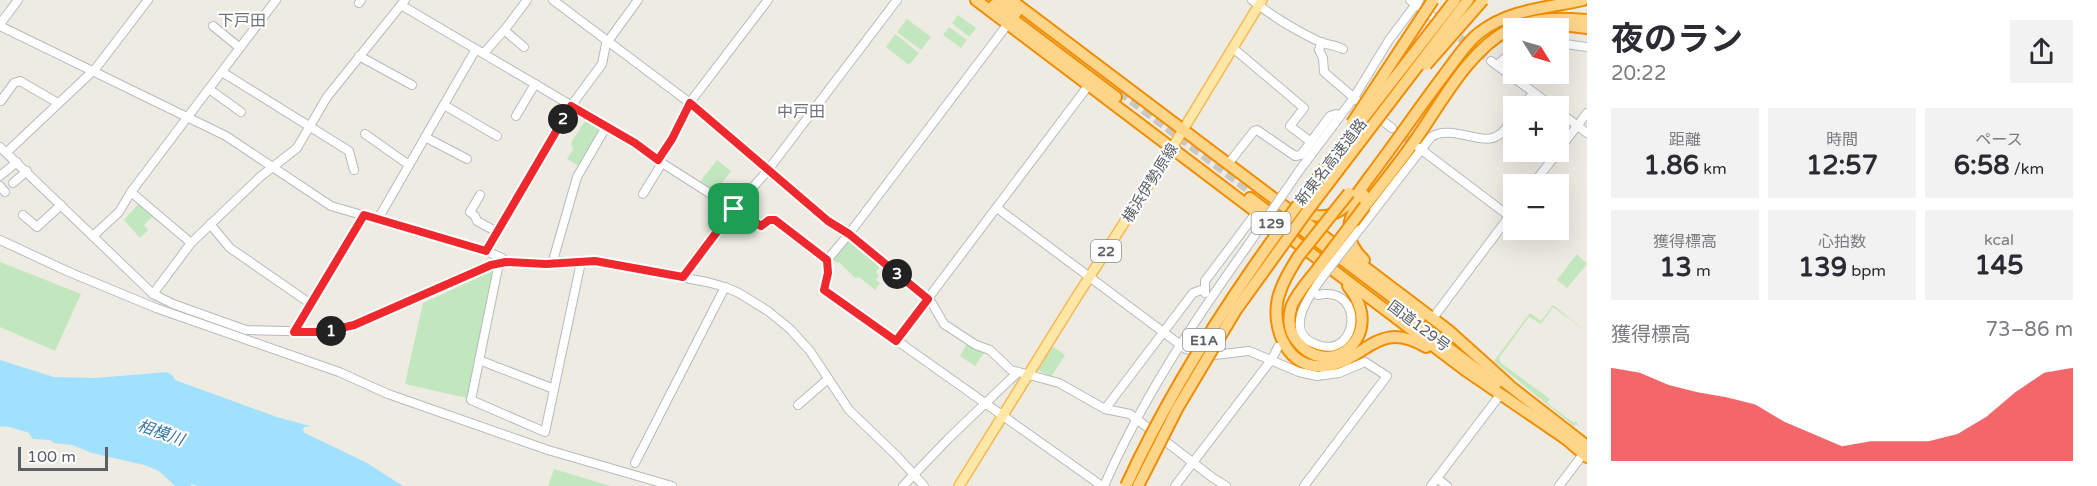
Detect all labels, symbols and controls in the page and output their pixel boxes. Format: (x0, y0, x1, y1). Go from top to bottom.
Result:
district label: 下戸田 (218, 11, 266, 31)
north arrow (1503, 18, 1569, 84)
map controls (1503, 18, 1569, 240)
text: 夜のラン (1611, 20, 1743, 59)
button: share (2010, 20, 2073, 83)
text: 20:22 (1611, 62, 1666, 86)
button: + (1503, 96, 1569, 162)
district label: 中戸田 (777, 102, 825, 122)
pin: 2 (548, 104, 578, 134)
text: 2 (558, 109, 568, 129)
street label: 新東名高速道路 (1292, 115, 1370, 209)
text: 距離 (1669, 130, 1701, 150)
text: 時間 (1826, 130, 1858, 150)
text: ペース (1975, 130, 2023, 150)
street label: 横浜伊勢原線 (1119, 140, 1181, 226)
text: 1.86 (1643, 150, 1699, 181)
text: 12:57 (1806, 150, 1878, 181)
text: 6:58 (1954, 150, 2010, 181)
text: km (1699, 159, 1727, 179)
text: /km (2010, 159, 2044, 179)
button: − (1503, 174, 1569, 240)
pin (708, 183, 759, 234)
icon: arrive (717, 192, 750, 225)
road number: 129 (1252, 212, 1290, 234)
text: kcal (1984, 230, 2014, 250)
text: 獲得標高 (1653, 232, 1717, 252)
text: 心拍数 (1818, 232, 1866, 252)
road number: 22 (1091, 240, 1121, 262)
text: 145 (1975, 250, 2023, 281)
text: 13 (1659, 252, 1692, 283)
text: 139 (1798, 252, 1847, 283)
pin: 3 (882, 259, 912, 289)
text: m (1692, 261, 1711, 281)
text: bpm (1847, 261, 1886, 281)
text: 3 (892, 264, 902, 284)
street label: 国道129号 (1384, 297, 1454, 355)
pin: 1 (316, 316, 346, 346)
text: 73–86 m (1986, 318, 2073, 342)
text: 1 (326, 321, 336, 341)
text: 獲得標高 (1611, 323, 1691, 347)
road number: E1A (1183, 329, 1225, 351)
water label: 相模川 (135, 416, 189, 451)
scale bar (18, 444, 108, 472)
text: 100 m (27, 447, 76, 467)

